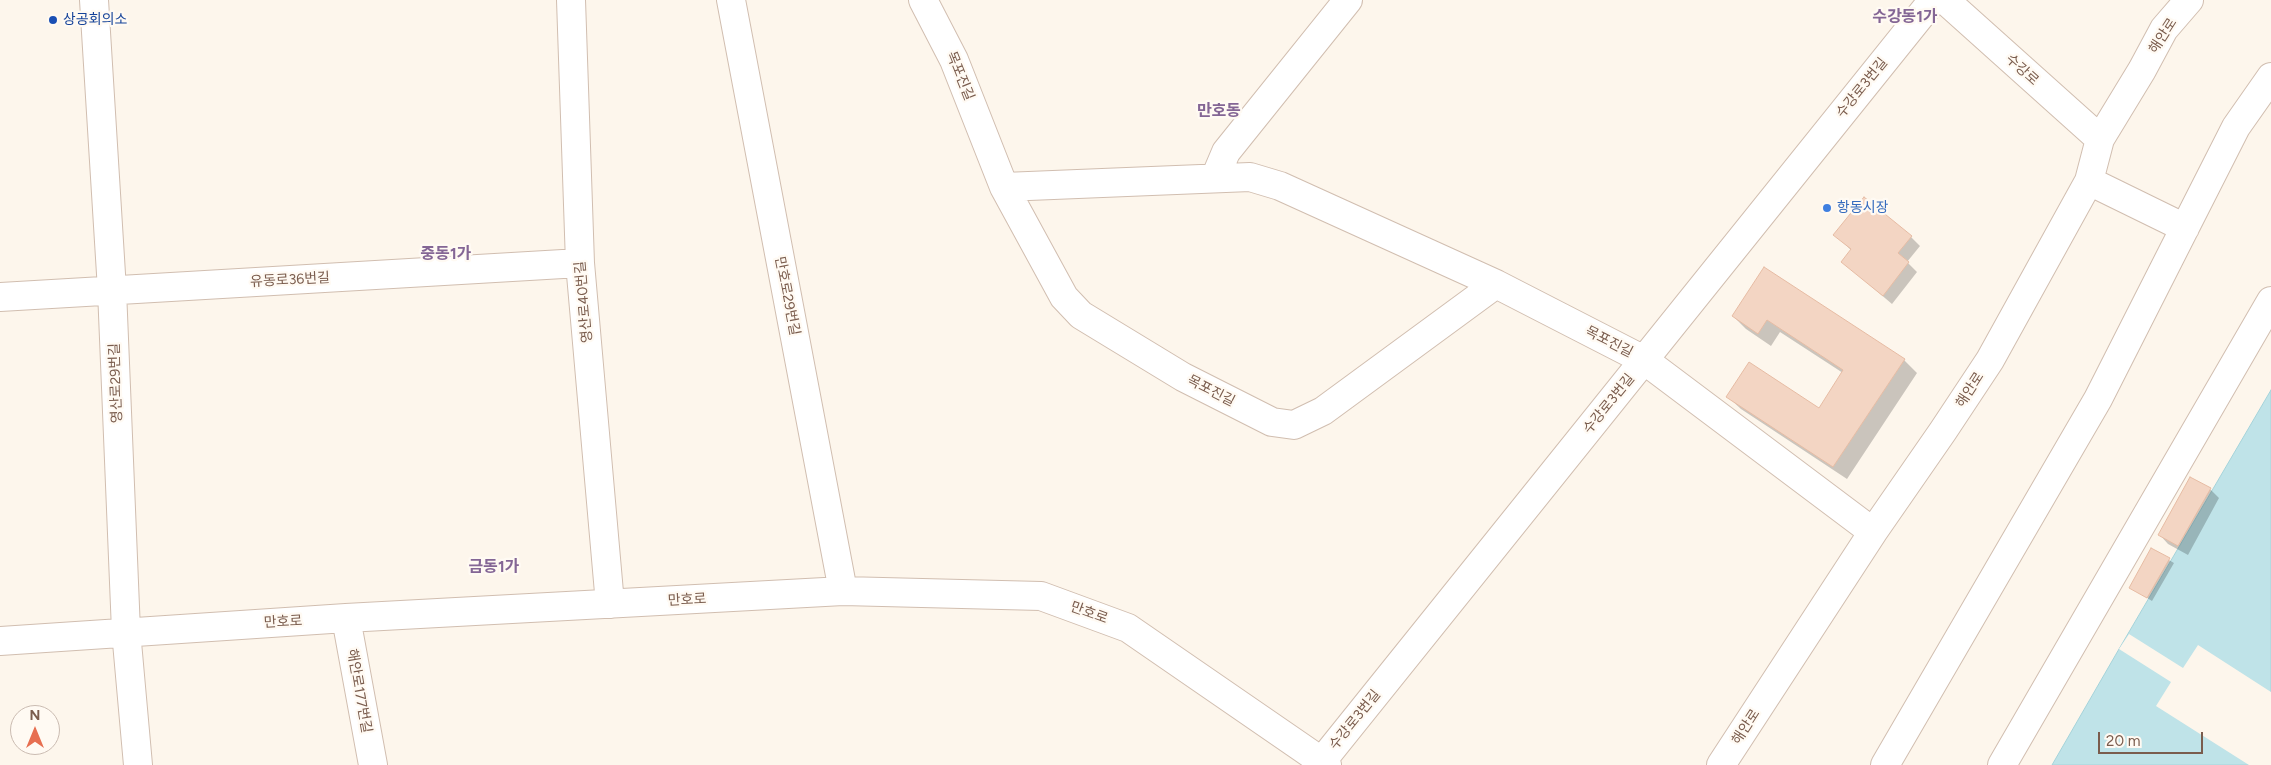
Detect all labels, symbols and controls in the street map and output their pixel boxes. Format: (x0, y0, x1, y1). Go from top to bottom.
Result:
district label: 수강동1가 (1872, 7, 1938, 27)
place label: 상공회의소 (63, 12, 127, 28)
marker: 상공회의소 (47, 14, 59, 26)
street label: 해안로 (2145, 15, 2181, 57)
street label: 목포진길 (943, 49, 977, 103)
street label: 수강로 (2002, 51, 2042, 89)
street label: 수강로3번길 (1833, 55, 1891, 121)
district label: 만호동 (1197, 101, 1241, 121)
place label: 항동시장 (1837, 200, 1889, 216)
marker: 항동시장 (1821, 202, 1833, 214)
district label: 중동1가 (421, 244, 471, 264)
street label: 만호로29번길 (771, 255, 803, 337)
street label: 영산로40번길 (572, 260, 596, 344)
street label: 유동로36번길 (250, 270, 330, 290)
street label: 목포진길 (1582, 323, 1636, 361)
street label: 영산로29번길 (106, 343, 126, 423)
street label: 해안로 (1952, 369, 1988, 411)
street label: 수강로3번길 (1580, 371, 1638, 437)
street label: 목포진길 (1184, 372, 1238, 410)
district label: 금동1가 (469, 557, 519, 577)
street label: 만호로 (667, 591, 707, 609)
street label: 만호로 (1068, 598, 1110, 628)
street label: 만호로 (263, 613, 303, 631)
street label: 해안로177번길 (343, 648, 375, 734)
street label: 수강로3번길 (1326, 687, 1384, 753)
north arrow (10, 705, 60, 755)
street label: 해안로 (1728, 706, 1764, 748)
text: N (30, 707, 40, 724)
scale bar (2101, 722, 2206, 754)
text: 20 m (2106, 732, 2140, 750)

